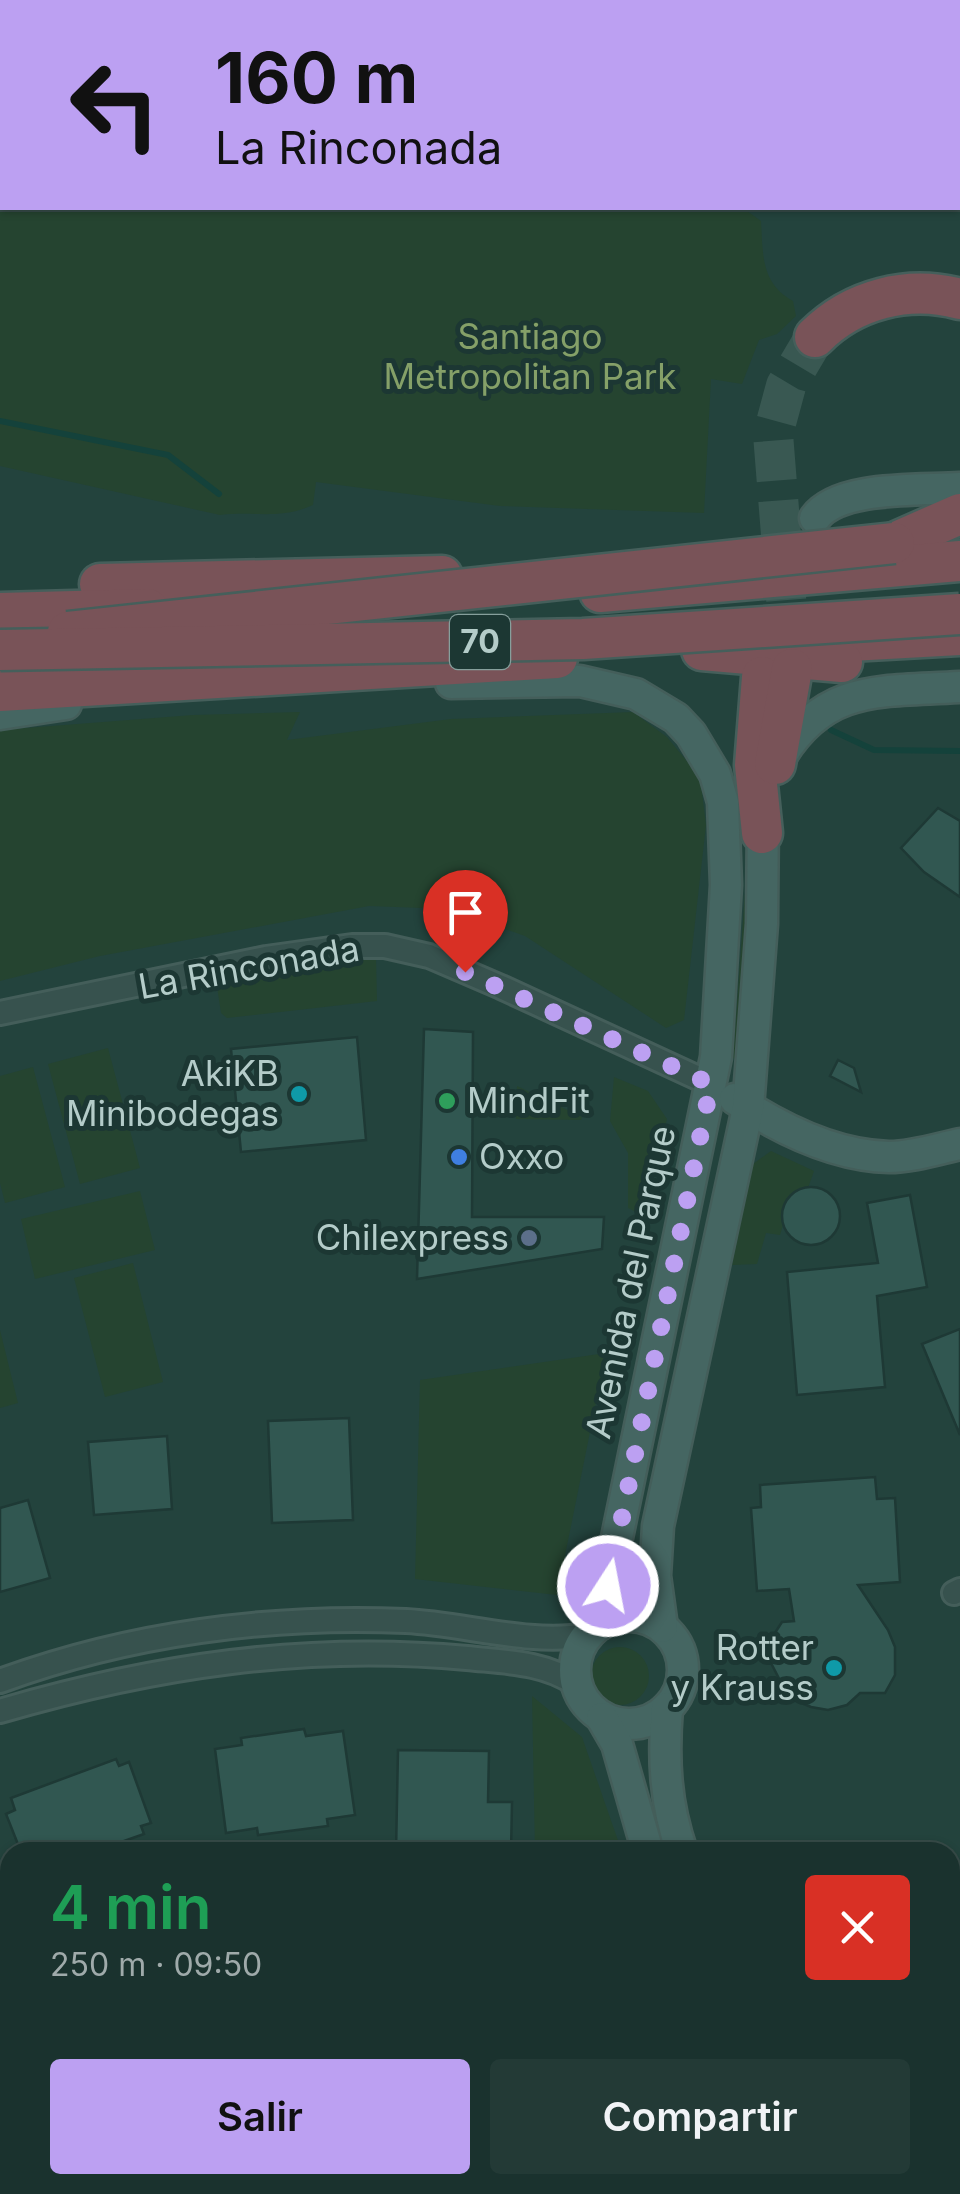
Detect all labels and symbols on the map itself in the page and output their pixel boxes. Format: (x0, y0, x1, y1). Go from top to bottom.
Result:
park label: Santiago Metropolitan Park (383, 315, 677, 397)
road number: 70 (450, 615, 510, 669)
pin (423, 870, 508, 973)
street label: La Rinconada (135, 927, 362, 1007)
place label: AkiKB Minibodegas (66, 1052, 279, 1134)
place label: MindFit (467, 1079, 590, 1121)
marker: AkiKB Minibodegas (288, 1083, 310, 1105)
marker: MindFit (436, 1090, 458, 1112)
street label: Avenida del Parque (576, 1122, 684, 1442)
place label: Oxxo (479, 1135, 564, 1177)
marker: Oxxo (448, 1146, 470, 1168)
place label: Chilexpress (316, 1216, 509, 1258)
marker: Chilexpress (518, 1227, 540, 1249)
position arrow (556, 1534, 660, 1638)
place label: Rotter y Krauss (670, 1626, 814, 1708)
marker: Rotter y Krauss (823, 1657, 845, 1679)

